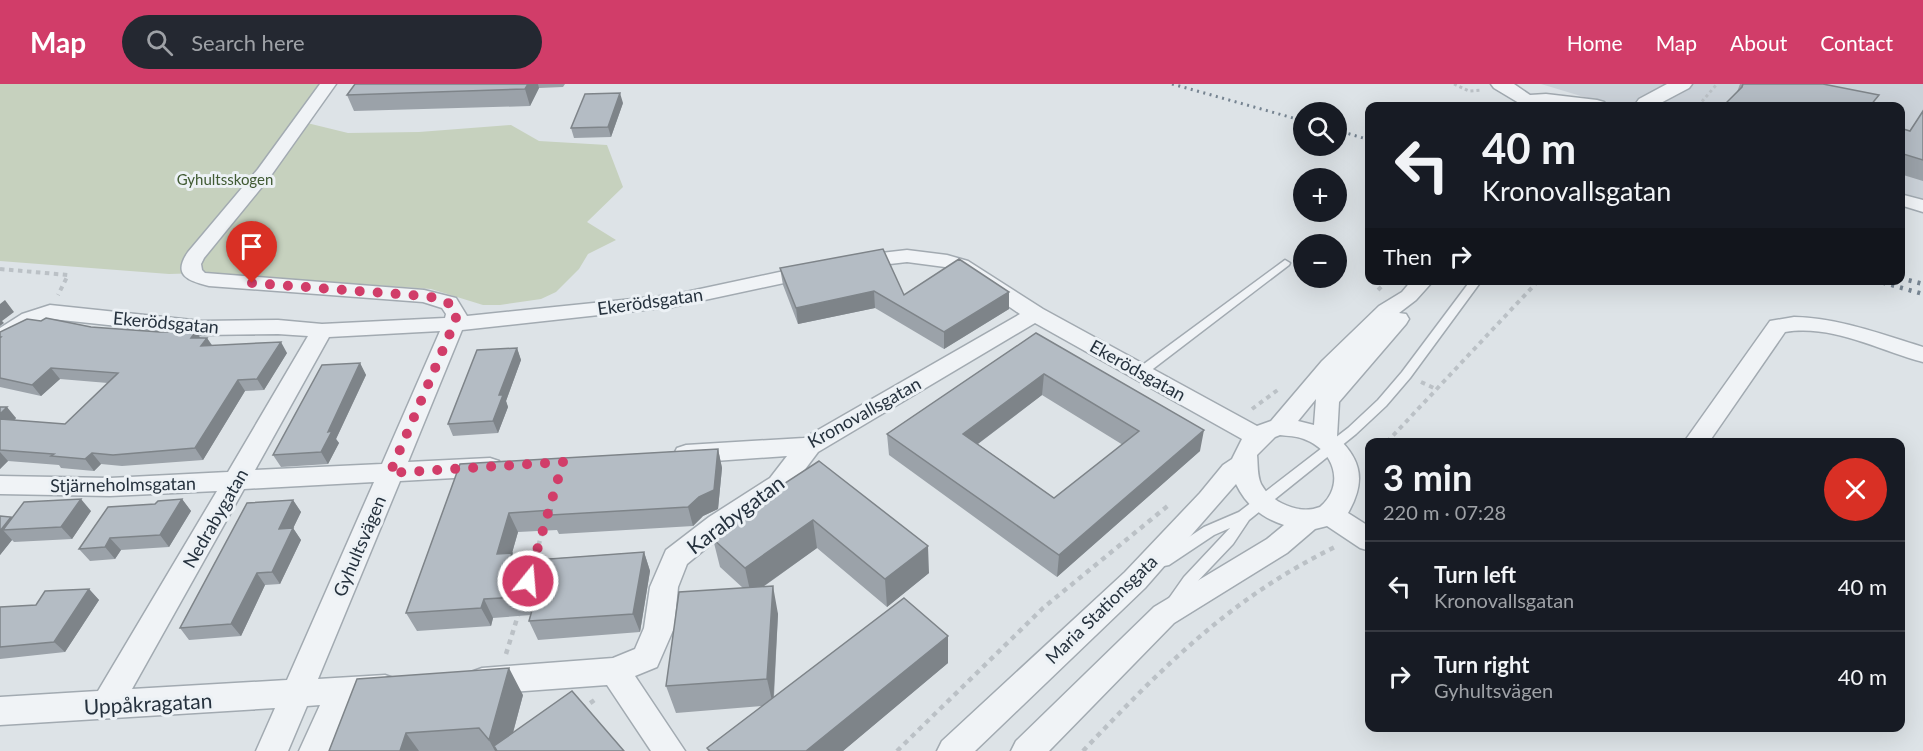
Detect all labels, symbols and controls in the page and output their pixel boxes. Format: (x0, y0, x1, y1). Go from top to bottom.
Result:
search box (122, 15, 542, 69)
text: Map (30, 25, 86, 59)
icon: search (143, 26, 176, 59)
text: Search here (191, 29, 305, 56)
text: Home (1567, 30, 1623, 55)
text: Map (1656, 30, 1697, 55)
text: About (1730, 30, 1787, 55)
text: Contact (1820, 30, 1893, 55)
map controls (1293, 102, 1347, 288)
button: search (1293, 102, 1347, 156)
text: 40 m (1482, 123, 1576, 173)
icon: left (1383, 126, 1461, 204)
button: + (1293, 168, 1347, 222)
park label: Gyhultsskogen (177, 170, 273, 188)
text: Kronovallsgatan (1482, 174, 1671, 207)
pin (226, 221, 277, 283)
icon: arrive (235, 230, 268, 263)
button: − (1293, 234, 1347, 288)
icon: right (1444, 240, 1477, 273)
text: Then (1383, 243, 1432, 270)
street label: Ekerödsgatan (596, 283, 704, 319)
street label: Ekerödsgatan (112, 306, 220, 338)
street label: Ekerödsgatan (1086, 335, 1190, 405)
street label: Kronovallsgatan (803, 372, 925, 452)
text: 3 min (1383, 455, 1472, 499)
button: close (1824, 458, 1887, 521)
street label: Nedrabygatan (178, 464, 252, 572)
street label: Karabygatan (681, 469, 789, 559)
street label: Stjärneholmsgatan (50, 472, 196, 496)
street label: Gyhultsvägen (328, 492, 390, 600)
text: 220 m · 07:28 (1383, 500, 1506, 524)
position arrow (496, 549, 560, 613)
street label: Maria Stationsgata (1040, 550, 1162, 668)
text: Turn left (1434, 561, 1516, 588)
icon: left (1383, 570, 1416, 603)
text: 40 m (1838, 573, 1887, 600)
text: Kronovallsgatan (1434, 588, 1574, 612)
text: Turn right (1434, 651, 1529, 678)
icon: right (1383, 660, 1416, 693)
text: 40 m (1838, 663, 1887, 690)
text: Gyhultsvägen (1434, 678, 1553, 702)
street label: Uppåkragatan (83, 687, 213, 719)

